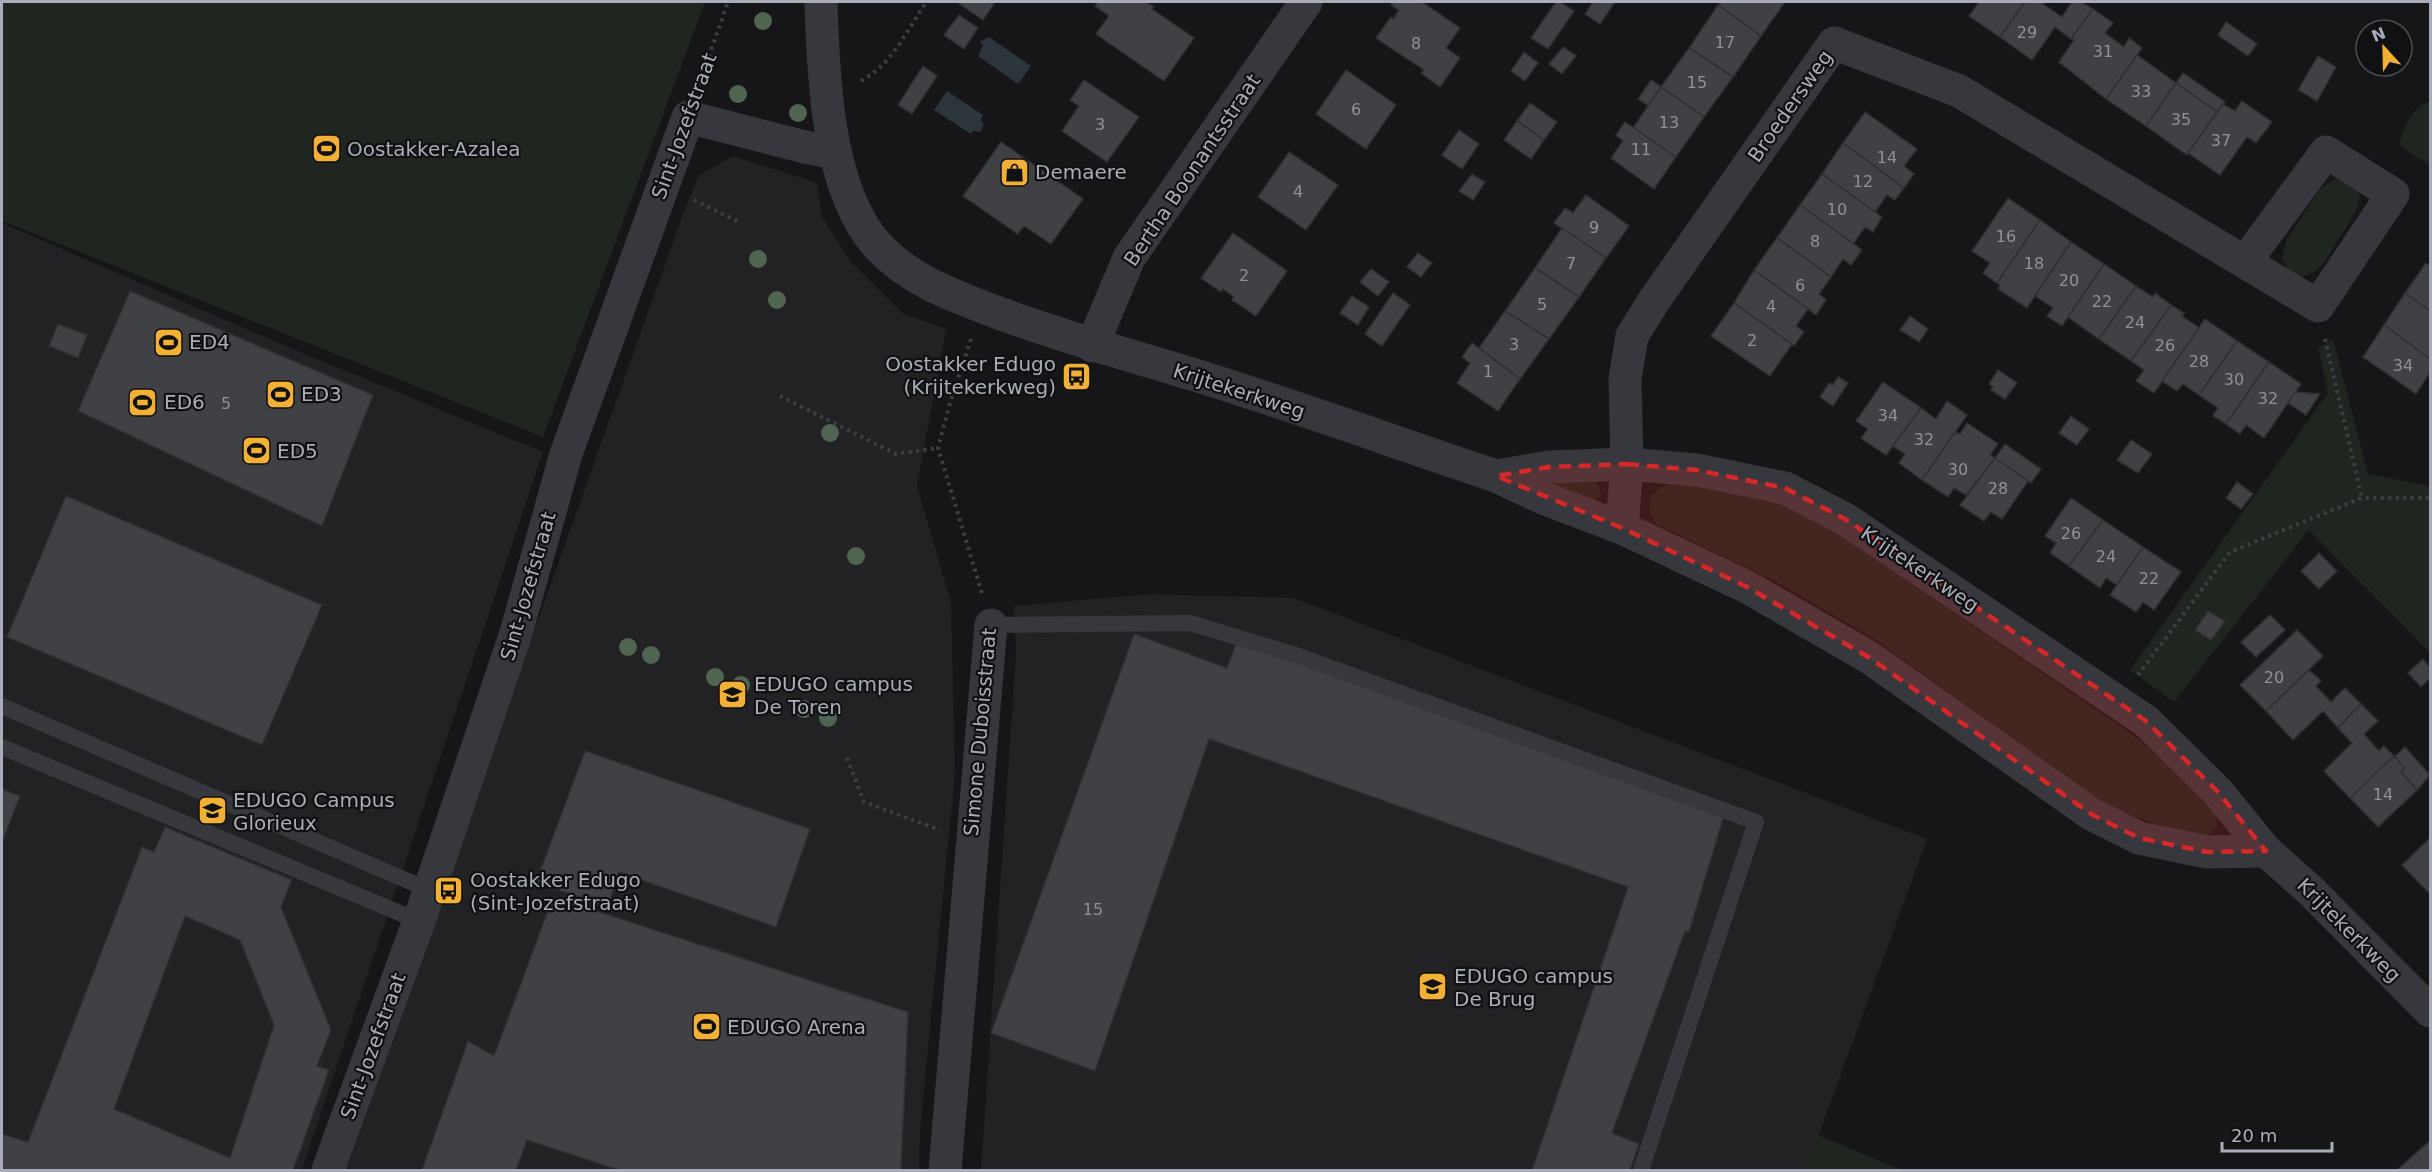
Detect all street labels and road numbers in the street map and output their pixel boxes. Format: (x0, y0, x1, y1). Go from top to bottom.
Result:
street label: Broedersweg (1743, 45, 1837, 167)
street label: Sint-Jozefstraat (646, 49, 722, 202)
street label: Bertha Boonantsstraat (1119, 69, 1265, 271)
street label: Krijtekerkweg (1170, 358, 1308, 424)
street label: Sint-Jozefstraat (495, 509, 561, 663)
street label: Krijtekerkweg (1857, 521, 1983, 617)
street label: Simone Duboisstraat (959, 627, 1001, 837)
street label: Krijtekerkweg (2292, 873, 2406, 987)
street label: Sint-Jozefstraat (335, 969, 411, 1122)

